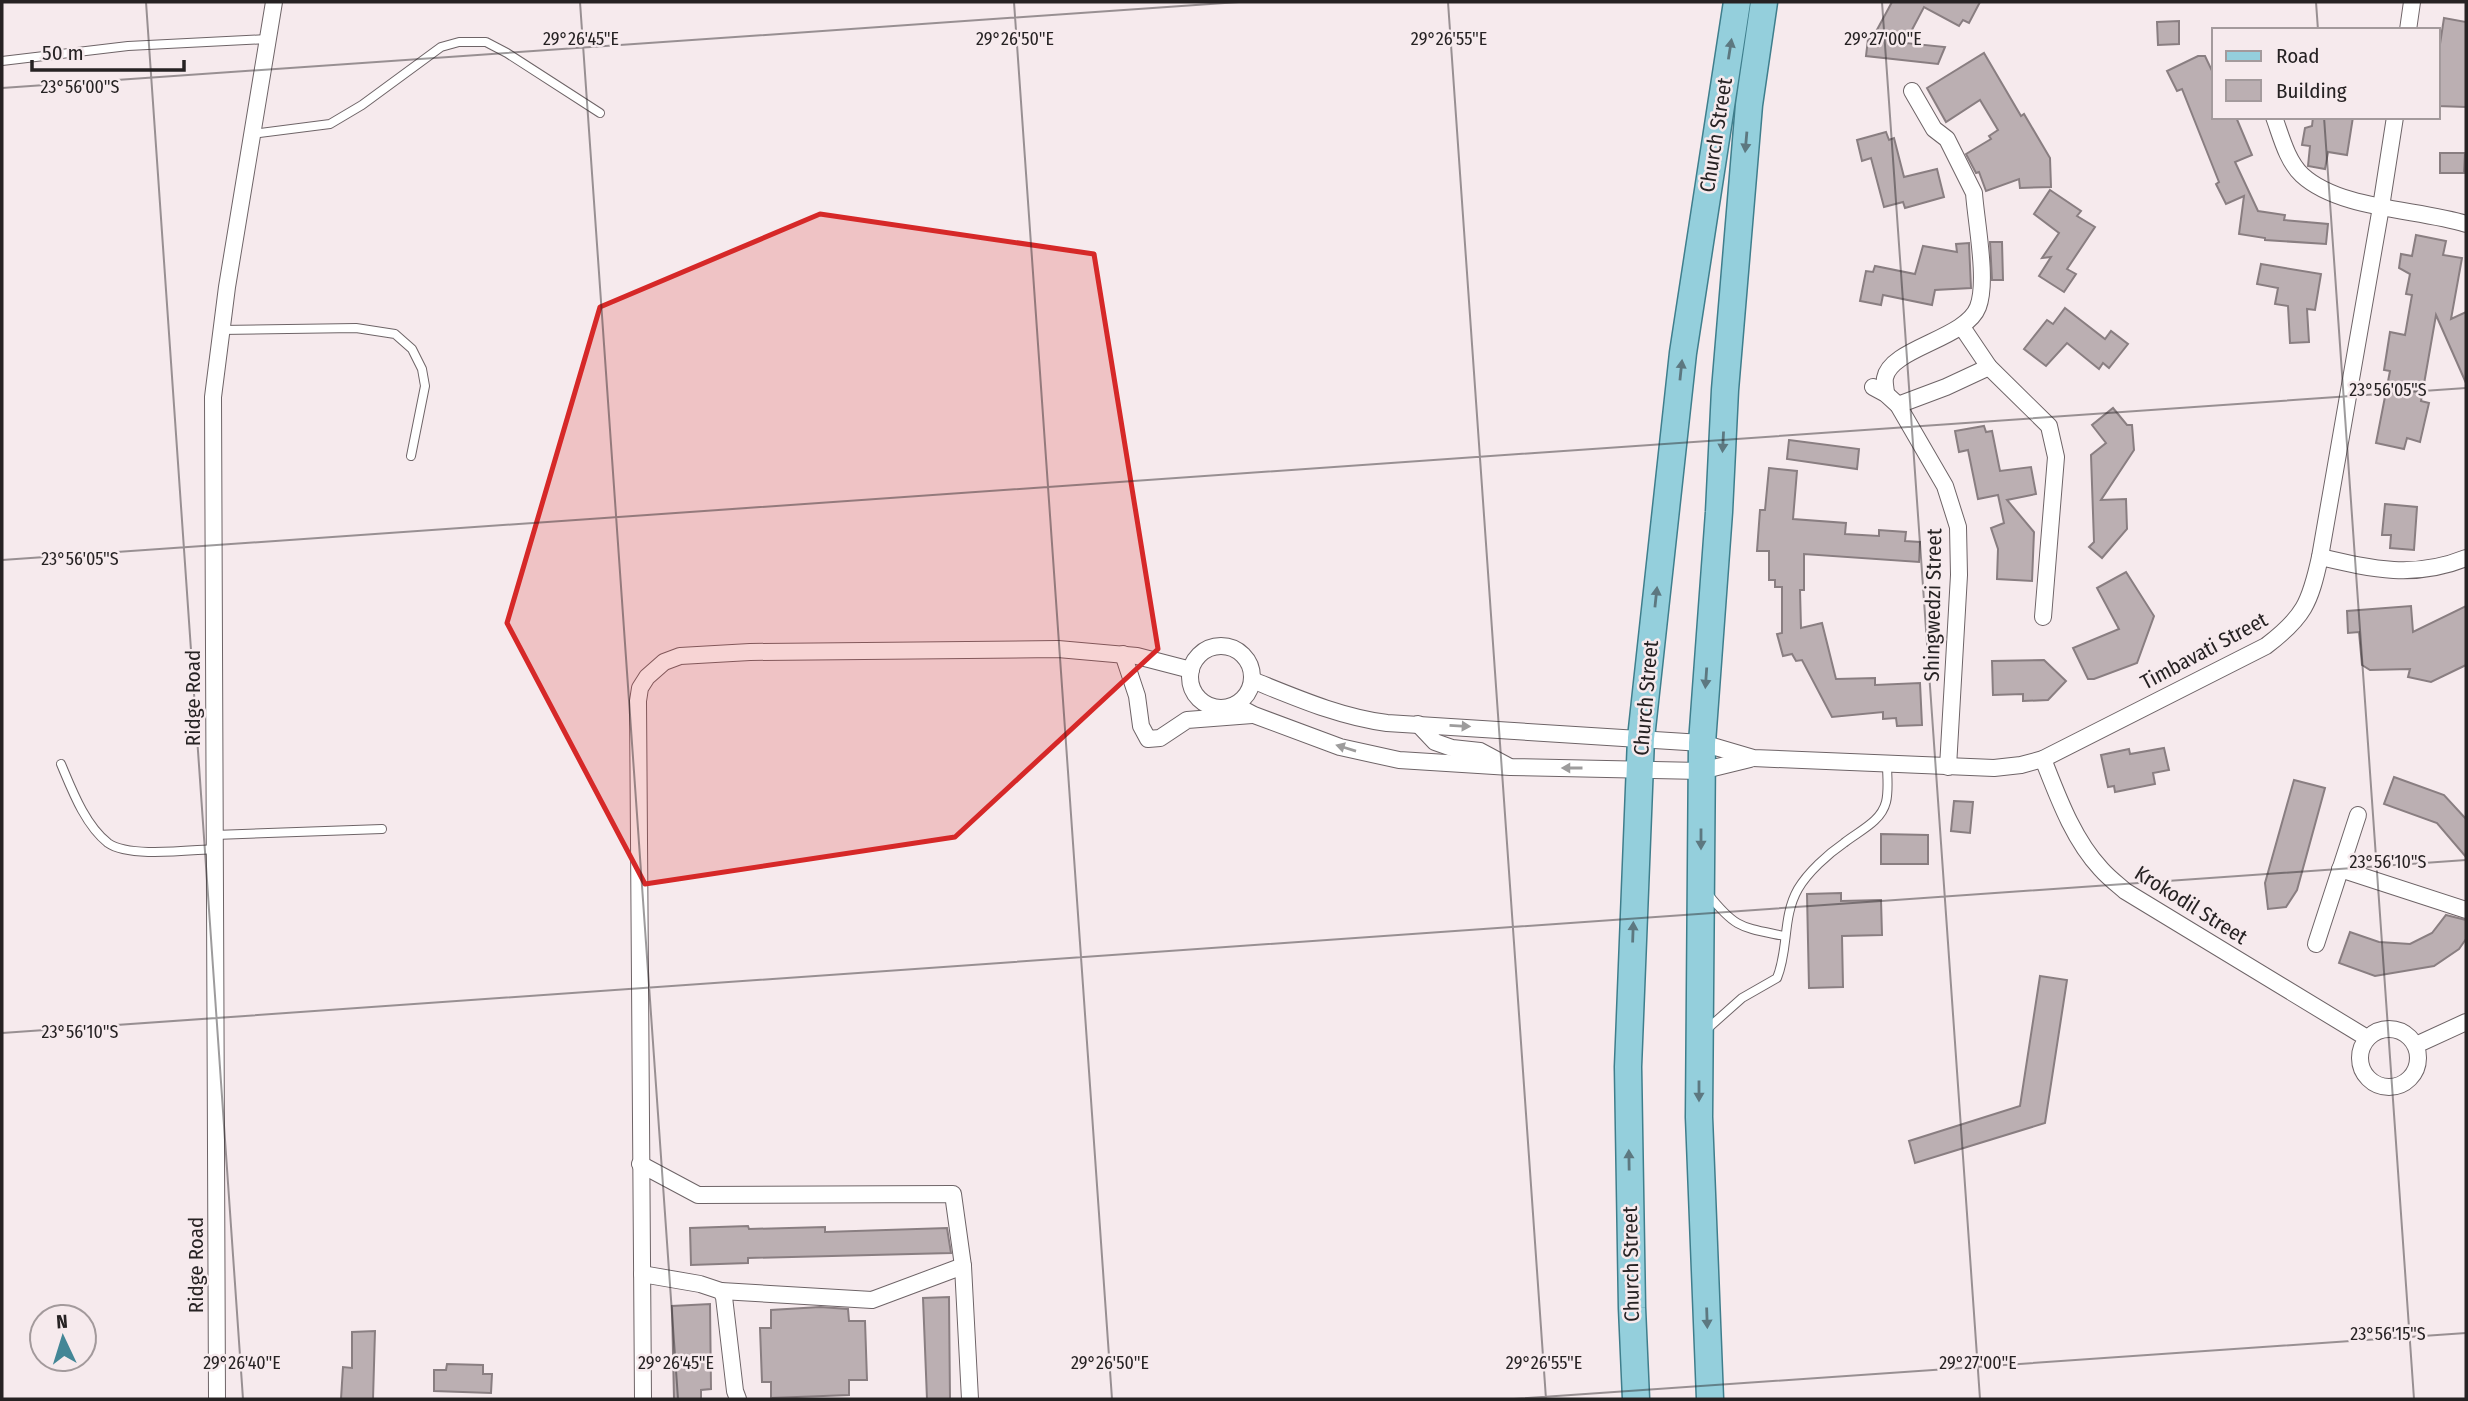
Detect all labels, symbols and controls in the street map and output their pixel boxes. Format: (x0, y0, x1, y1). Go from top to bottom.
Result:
scale bar (32, 28, 184, 72)
text: 29°26'45"E (543, 28, 619, 50)
text: 29°26'50"E (976, 28, 1054, 50)
text: 29°26'55"E (1411, 28, 1487, 50)
text: 29°27'00"E (1844, 28, 1922, 50)
legend (2212, 28, 2440, 119)
one-way arrow (1724, 38, 1735, 60)
text: 50 m (42, 40, 84, 66)
text: Road (2276, 43, 2320, 69)
text: 23°56'00"S (40, 76, 120, 98)
street label: Church Street (1694, 76, 1738, 194)
text: Building (2276, 78, 2347, 104)
one-way arrow (1740, 131, 1751, 153)
one-way arrow (1675, 359, 1686, 381)
text: 23°56'05"S (2349, 379, 2427, 401)
one-way arrow (1717, 432, 1728, 454)
street label: Shingwedzi Street (1919, 528, 1947, 682)
text: 23°56'05"S (41, 548, 119, 570)
one-way arrow (1651, 585, 1662, 607)
street label: Timbavati Street (2136, 607, 2272, 695)
street label: Church Street (1628, 639, 1664, 757)
street label: Ridge Road (180, 650, 206, 746)
one-way arrow (1700, 667, 1711, 689)
one-way arrow (1449, 721, 1471, 732)
one-way arrow (1335, 743, 1356, 753)
one-way arrow (1560, 762, 1582, 774)
one-way arrow (1695, 828, 1707, 850)
text: 23°56'10"S (2350, 851, 2427, 873)
street label: Krokodil Street (2130, 860, 2252, 950)
one-way arrow (1628, 921, 1639, 943)
text: 23°56'10"S (42, 1021, 119, 1043)
one-way arrow (1693, 1080, 1705, 1102)
one-way arrow (1623, 1148, 1635, 1170)
street label: Church Street (1617, 1206, 1645, 1322)
street label: Ridge Road (183, 1217, 209, 1313)
north arrow (28, 1303, 98, 1373)
one-way arrow (1701, 1308, 1712, 1330)
text: N (55, 1310, 68, 1333)
text: 23°56'15"S (2350, 1323, 2426, 1345)
text: 29°26'40"E (203, 1352, 281, 1374)
text: 29°26'45"E (638, 1352, 714, 1374)
text: 29°26'50"E (1071, 1352, 1149, 1374)
text: 29°26'55"E (1506, 1352, 1582, 1374)
text: 29°27'00"E (1939, 1352, 2017, 1374)

